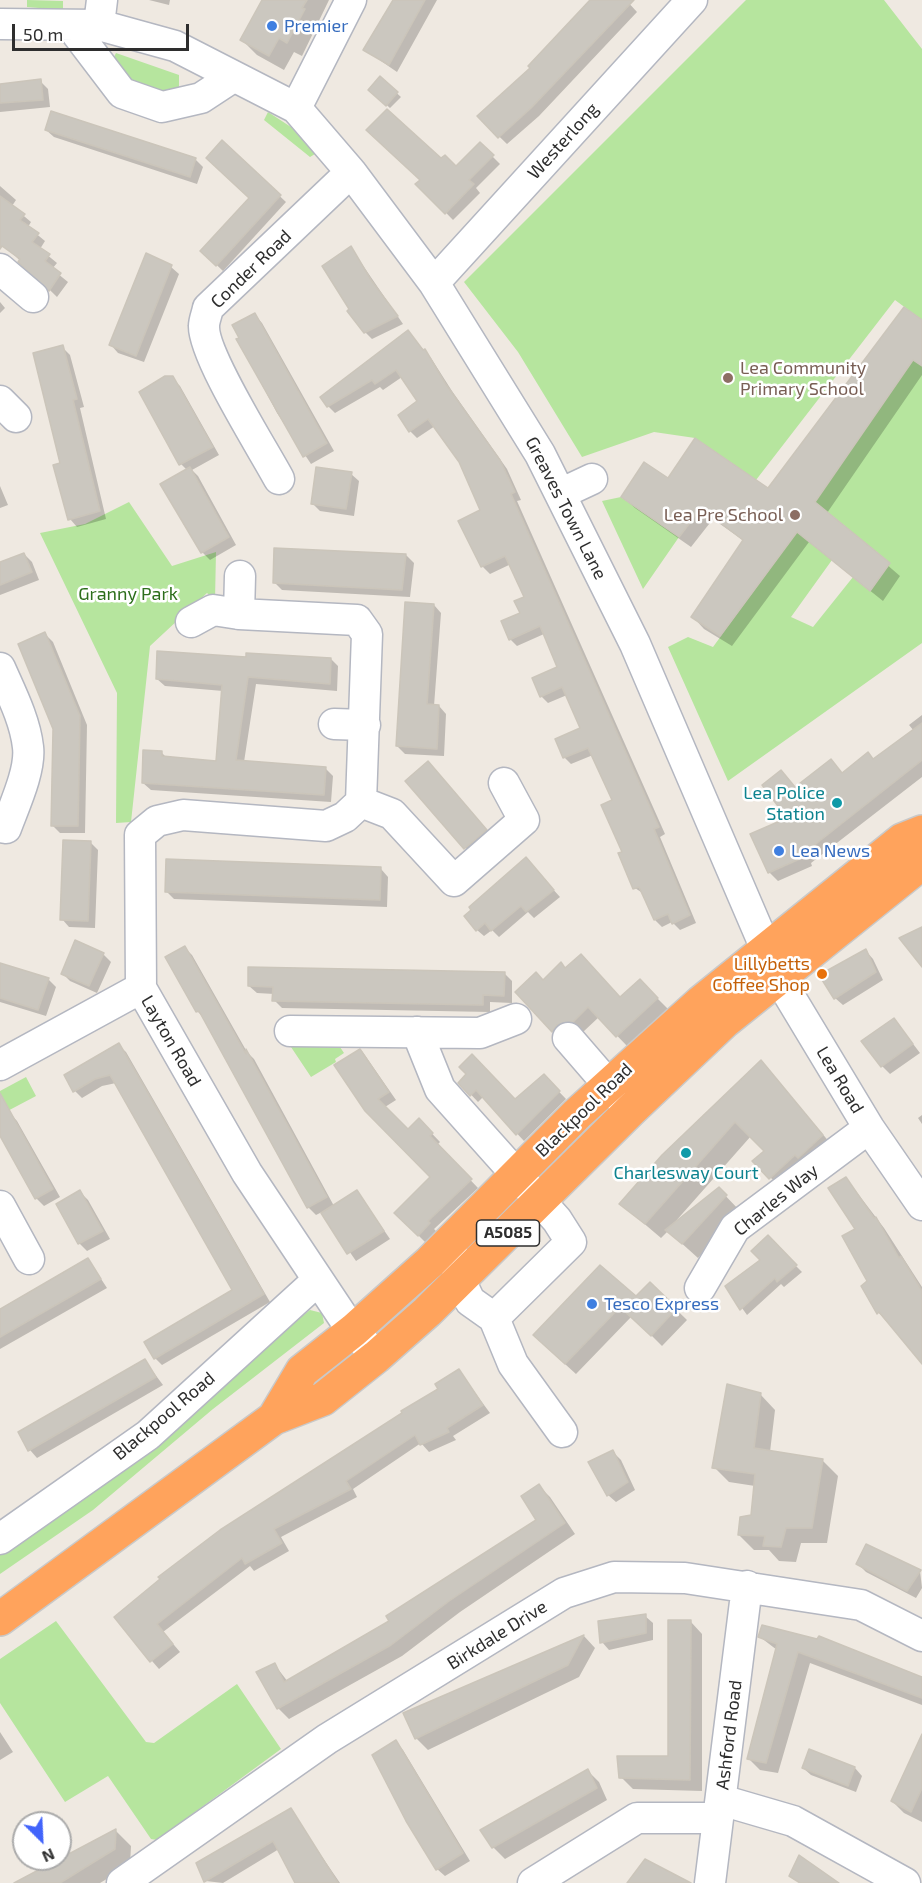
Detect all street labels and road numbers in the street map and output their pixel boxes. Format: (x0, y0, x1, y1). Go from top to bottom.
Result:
street label: Westerlong (523, 98, 603, 184)
street label: Conder Road (206, 225, 296, 313)
street label: Greaves Town Lane (521, 433, 611, 583)
street label: Layton Road (136, 992, 206, 1090)
street label: Lea Road (812, 1043, 868, 1117)
street label: Blackpool Road (531, 1058, 637, 1162)
street label: Charles Way (729, 1159, 823, 1241)
road number: A5085 (476, 1220, 540, 1246)
street label: Blackpool Road (109, 1367, 219, 1465)
street label: Birkdale Drive (443, 1596, 551, 1674)
street label: Ashford Road (712, 1679, 746, 1791)

